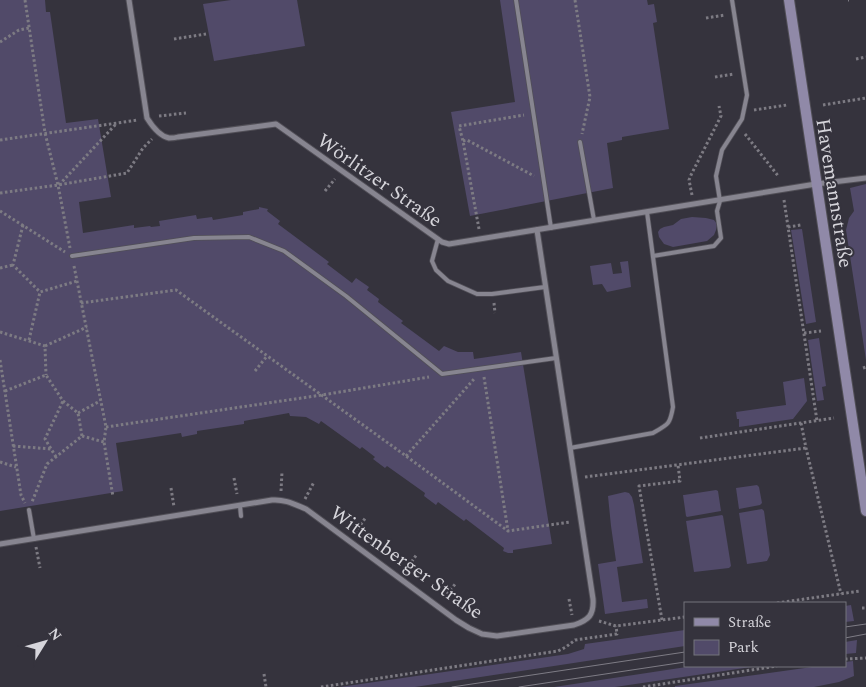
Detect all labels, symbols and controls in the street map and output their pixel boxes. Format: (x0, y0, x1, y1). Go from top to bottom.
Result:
street label: Havemannstraße (807, 116, 861, 270)
street label: Wörlitzer Straße (311, 126, 448, 235)
street label: Wittenberger Straße (324, 499, 489, 627)
legend (684, 602, 846, 667)
text: Straße (728, 611, 771, 634)
north arrow (20, 617, 70, 667)
text: N (43, 624, 67, 645)
text: Park (728, 636, 759, 659)

